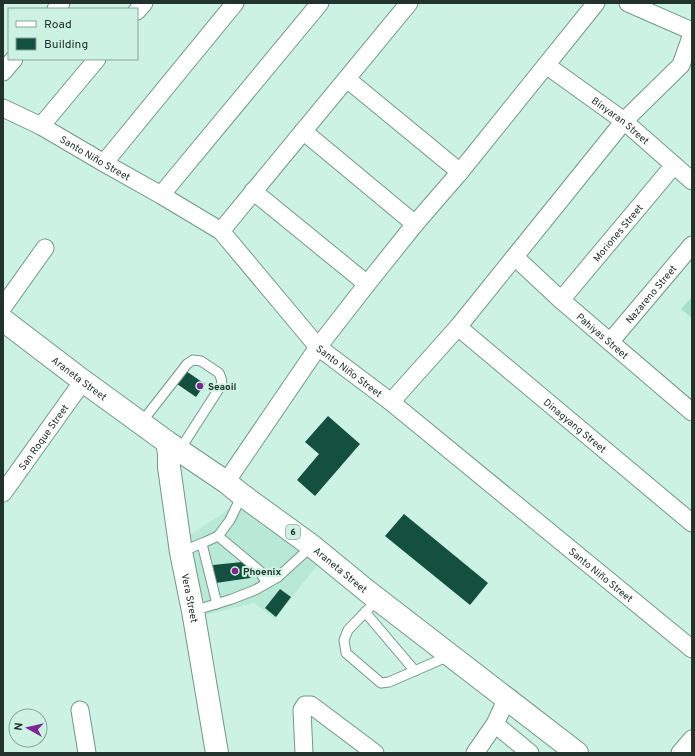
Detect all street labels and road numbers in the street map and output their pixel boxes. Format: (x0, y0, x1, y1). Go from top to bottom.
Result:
street label: Binyaran Street (589, 95, 651, 148)
street label: Santo Niño Street (57, 133, 132, 185)
street label: Moriones Street (591, 202, 647, 265)
street label: Nazareno Street (623, 263, 680, 327)
street label: Pahiyas Street (573, 311, 631, 363)
street label: Santo Niño Street (313, 343, 384, 401)
street label: Araneta Street (48, 354, 109, 404)
street label: Dinagyang Street (540, 396, 609, 457)
street label: San Roque Street (16, 402, 72, 473)
road number: 6 (286, 525, 300, 539)
street label: Araneta Street (310, 545, 370, 597)
street label: Santo Niño Street (565, 545, 635, 606)
street label: Vera Street (178, 573, 200, 624)

